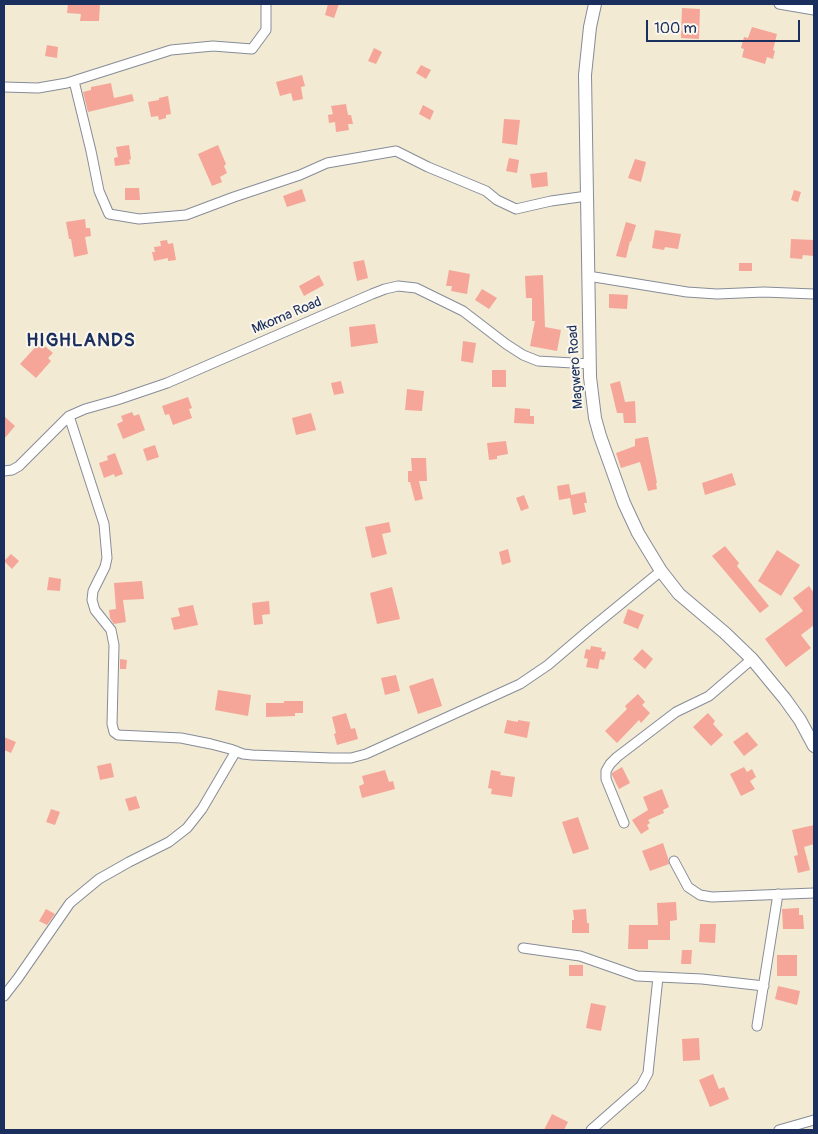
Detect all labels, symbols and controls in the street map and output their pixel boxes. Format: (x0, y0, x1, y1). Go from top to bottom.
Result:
scale bar (648, 10, 802, 42)
text: 100 m (654, 19, 697, 38)
street label: Mkoma Road (250, 294, 324, 338)
street label: Magwero Road (565, 324, 587, 410)
district label: HIGHLANDS (25, 330, 137, 352)

